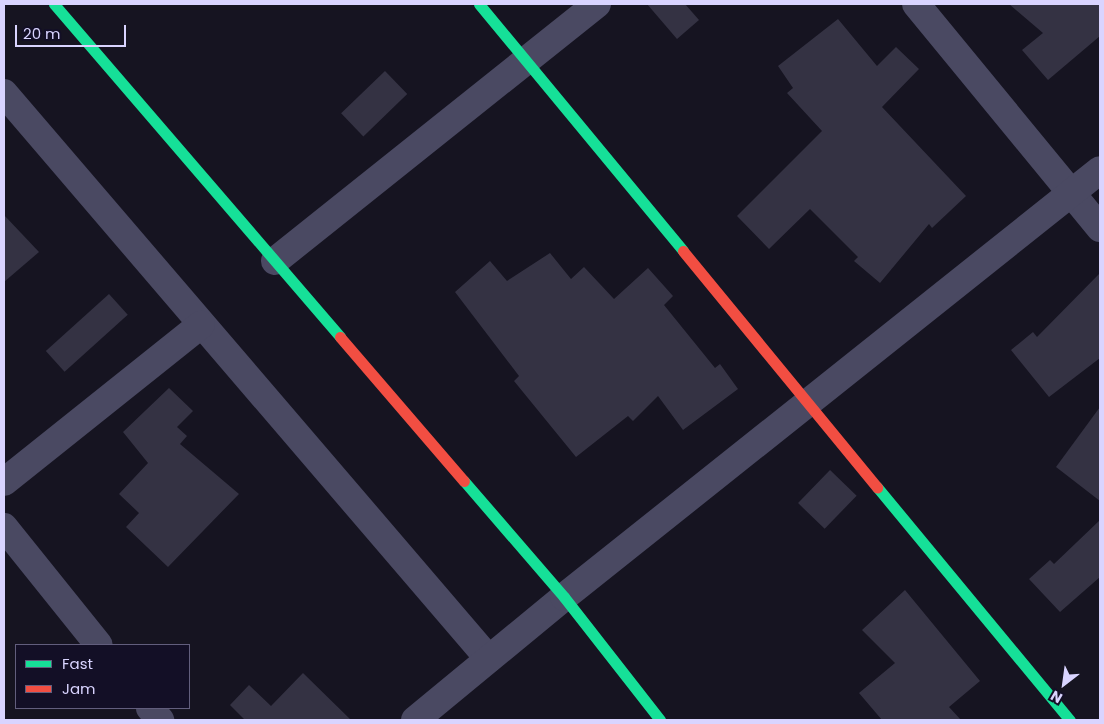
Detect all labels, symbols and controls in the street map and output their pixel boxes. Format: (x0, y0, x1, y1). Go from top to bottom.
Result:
scale bar (18, 15, 129, 47)
text: 20 m (23, 23, 61, 44)
legend (15, 644, 190, 709)
text: Fast (62, 653, 93, 674)
north arrow (1039, 659, 1089, 709)
text: Jam (62, 678, 96, 699)
text: N (1047, 686, 1066, 708)

